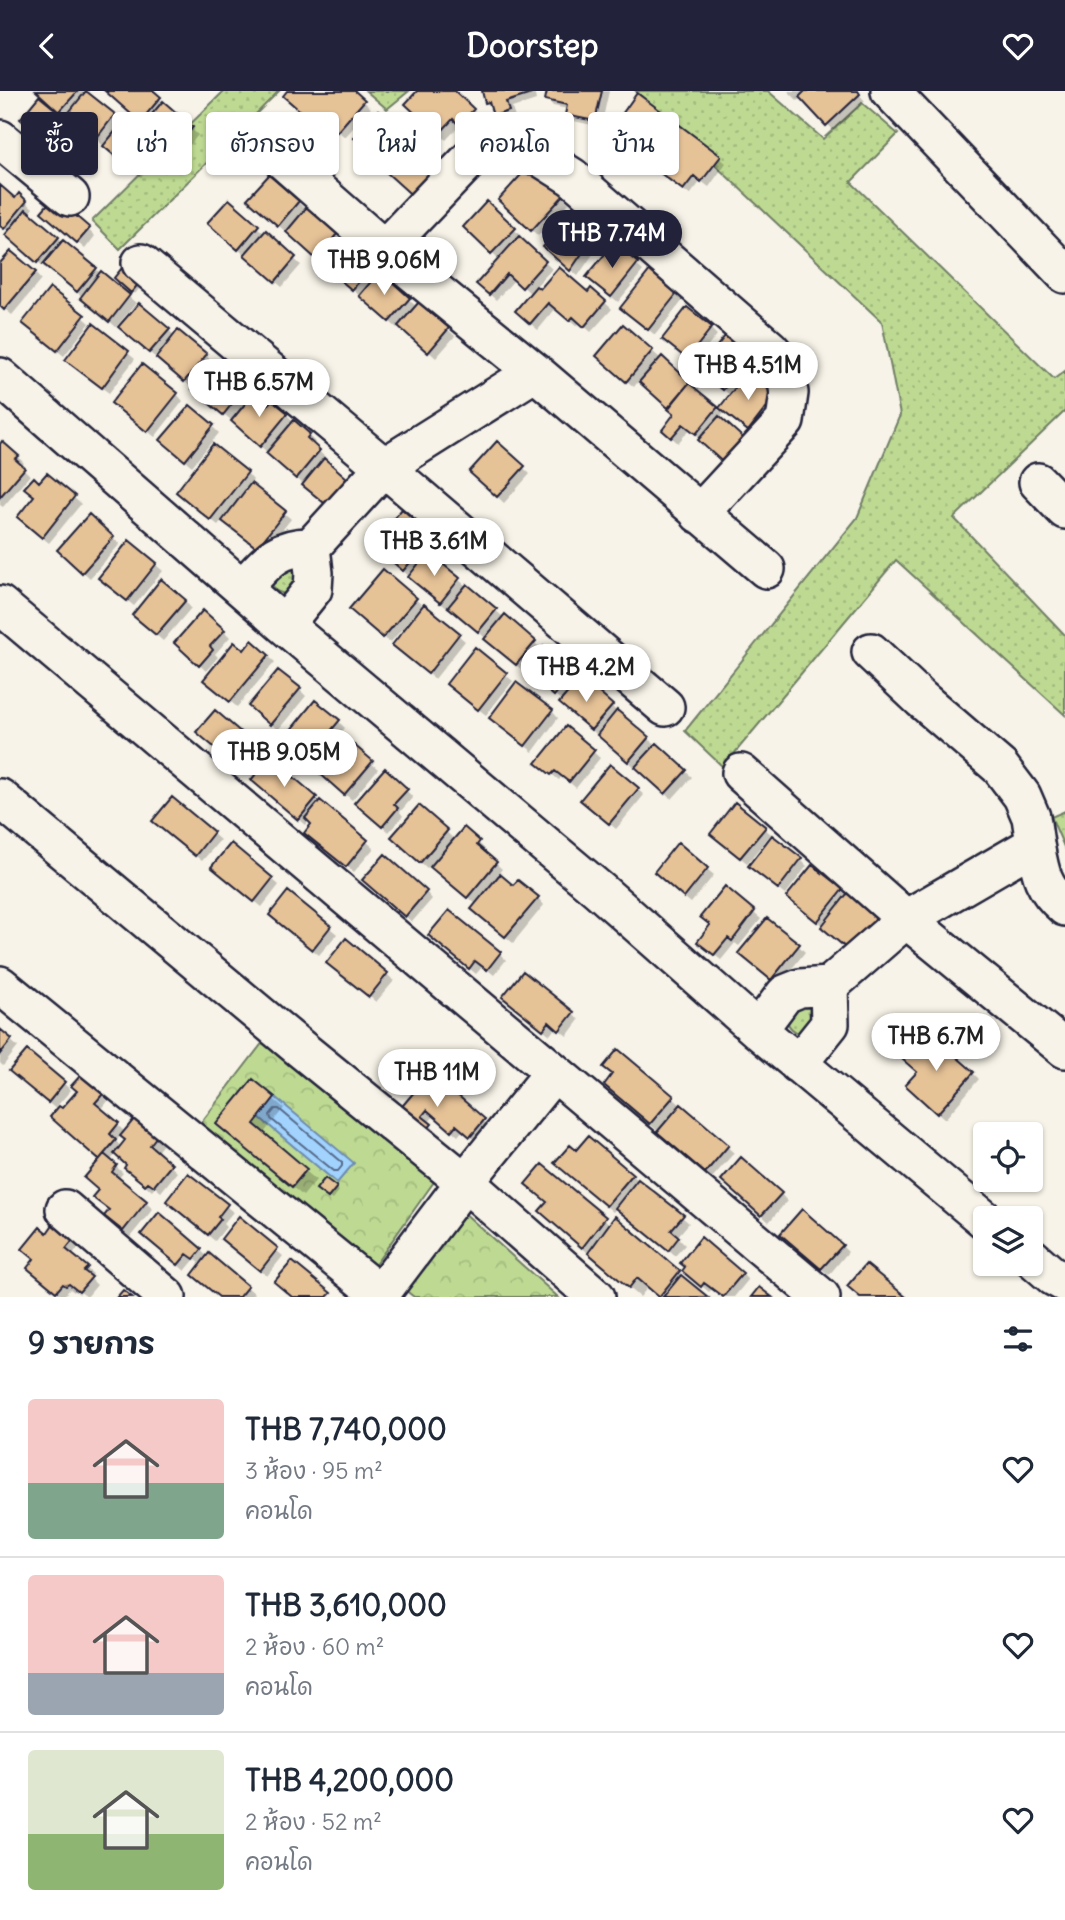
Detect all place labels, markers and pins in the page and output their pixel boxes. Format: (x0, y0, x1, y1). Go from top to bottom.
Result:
pin: THB 7.74M (532, 211, 692, 270)
pin: THB 9.06M (304, 237, 464, 297)
pin: THB 4.51M (668, 343, 828, 402)
pin: THB 6.57M (179, 359, 339, 419)
pin: THB 3.61M (354, 519, 514, 578)
pin: THB 4.2M (514, 645, 658, 704)
pin: THB 9.05M (204, 729, 364, 789)
pin: THB 6.7M (864, 1013, 1008, 1073)
pin: THB 11M (372, 1049, 502, 1109)

